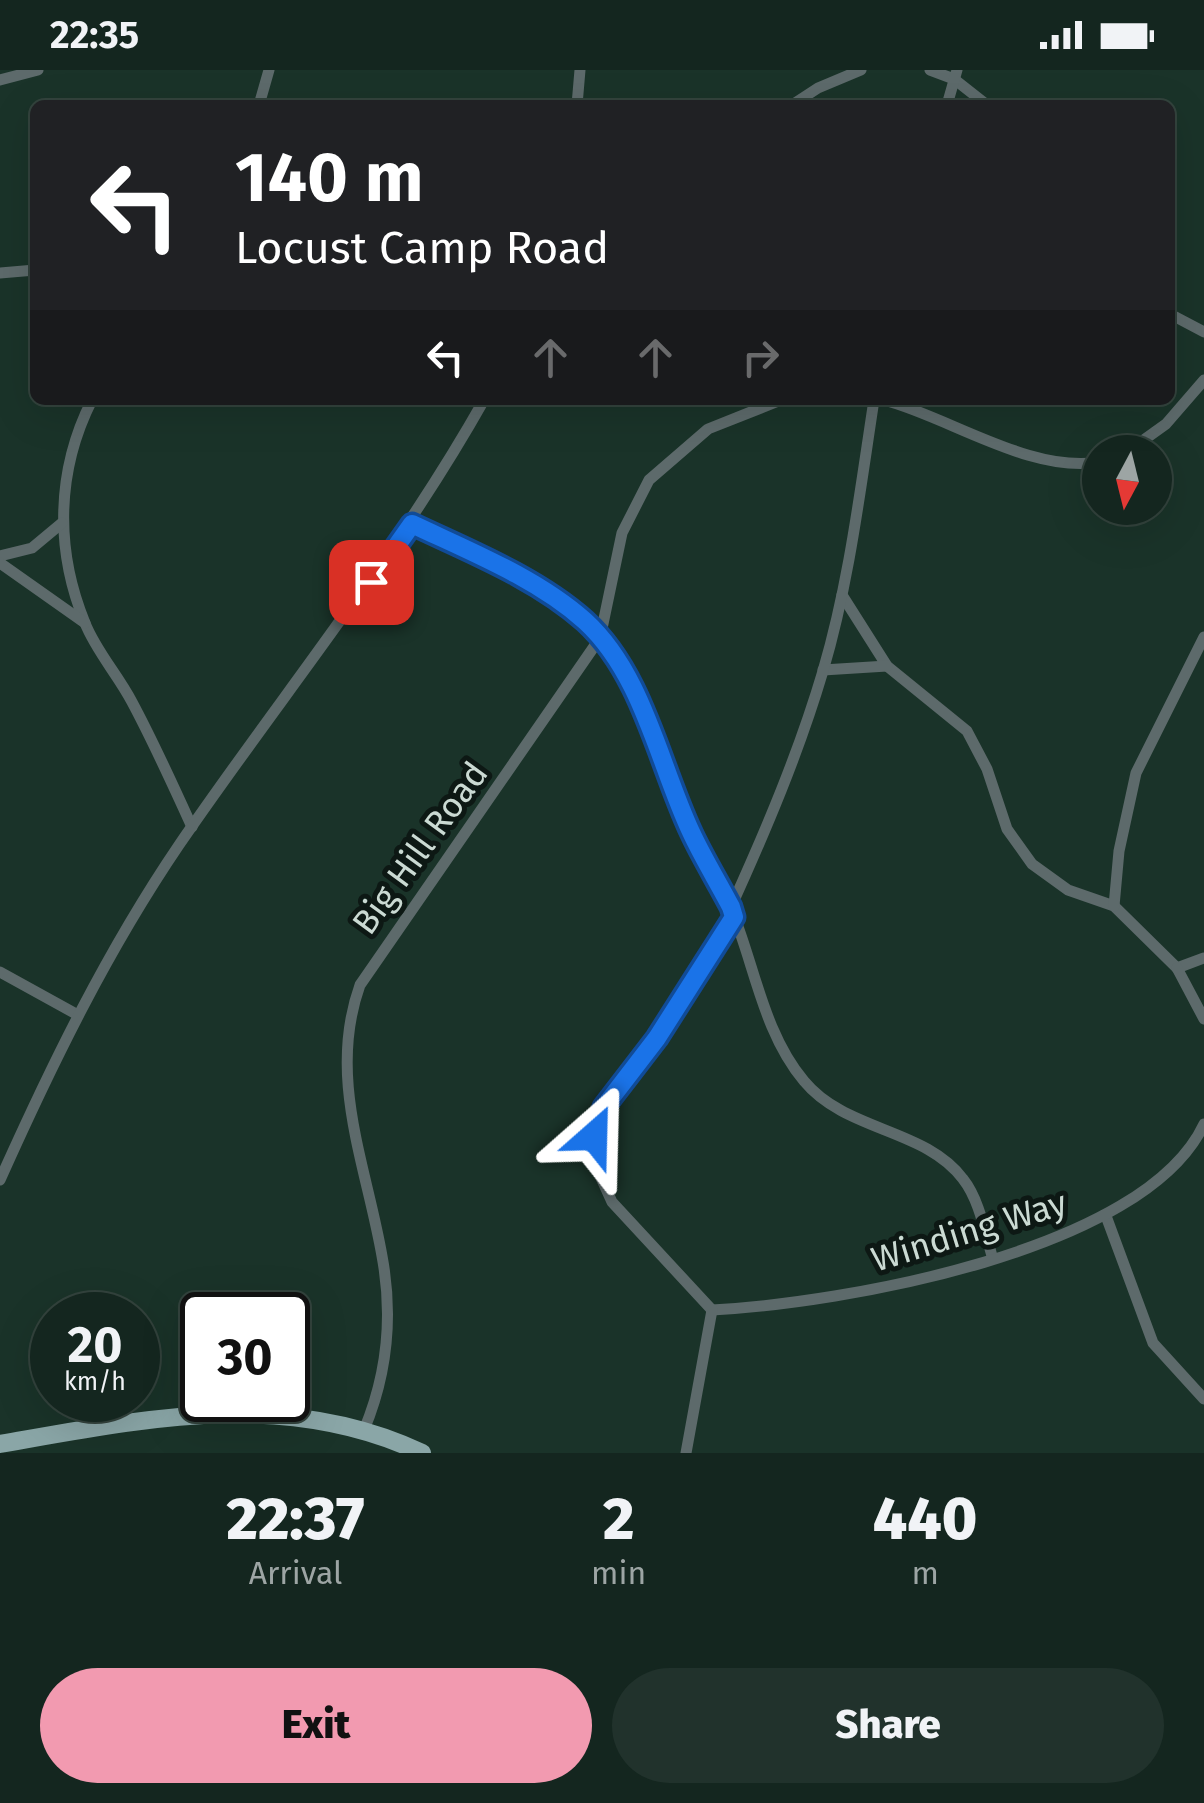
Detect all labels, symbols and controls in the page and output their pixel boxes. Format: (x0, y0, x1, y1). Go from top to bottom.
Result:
text: 22:35 (50, 12, 139, 58)
text: 140 m (235, 136, 424, 220)
icon: left (70, 140, 200, 270)
text: Locust Camp Road (235, 221, 609, 275)
icon: left (418, 330, 473, 385)
icon: ahead (523, 330, 578, 385)
icon: ahead (628, 330, 683, 385)
icon: right (733, 330, 788, 385)
north arrow (1082, 435, 1172, 525)
map controls (1082, 435, 1172, 525)
pin (329, 540, 414, 625)
icon: arrive (344, 555, 399, 610)
street label: Big Hill Road (343, 754, 497, 942)
position arrow (542, 1084, 646, 1188)
street label: Winding Way (866, 1181, 1072, 1281)
speed limit sign: 30 (180, 1292, 310, 1422)
text: 20 (67, 1315, 123, 1375)
text: km/h (64, 1367, 126, 1397)
text: 22:37 (227, 1483, 365, 1555)
text: 2 (603, 1483, 634, 1555)
text: 440 (873, 1483, 977, 1555)
text: Arrival (249, 1554, 342, 1592)
text: min (591, 1554, 646, 1592)
text: m (911, 1554, 939, 1592)
button: Exit (40, 1668, 592, 1783)
button: Share (612, 1668, 1164, 1783)

